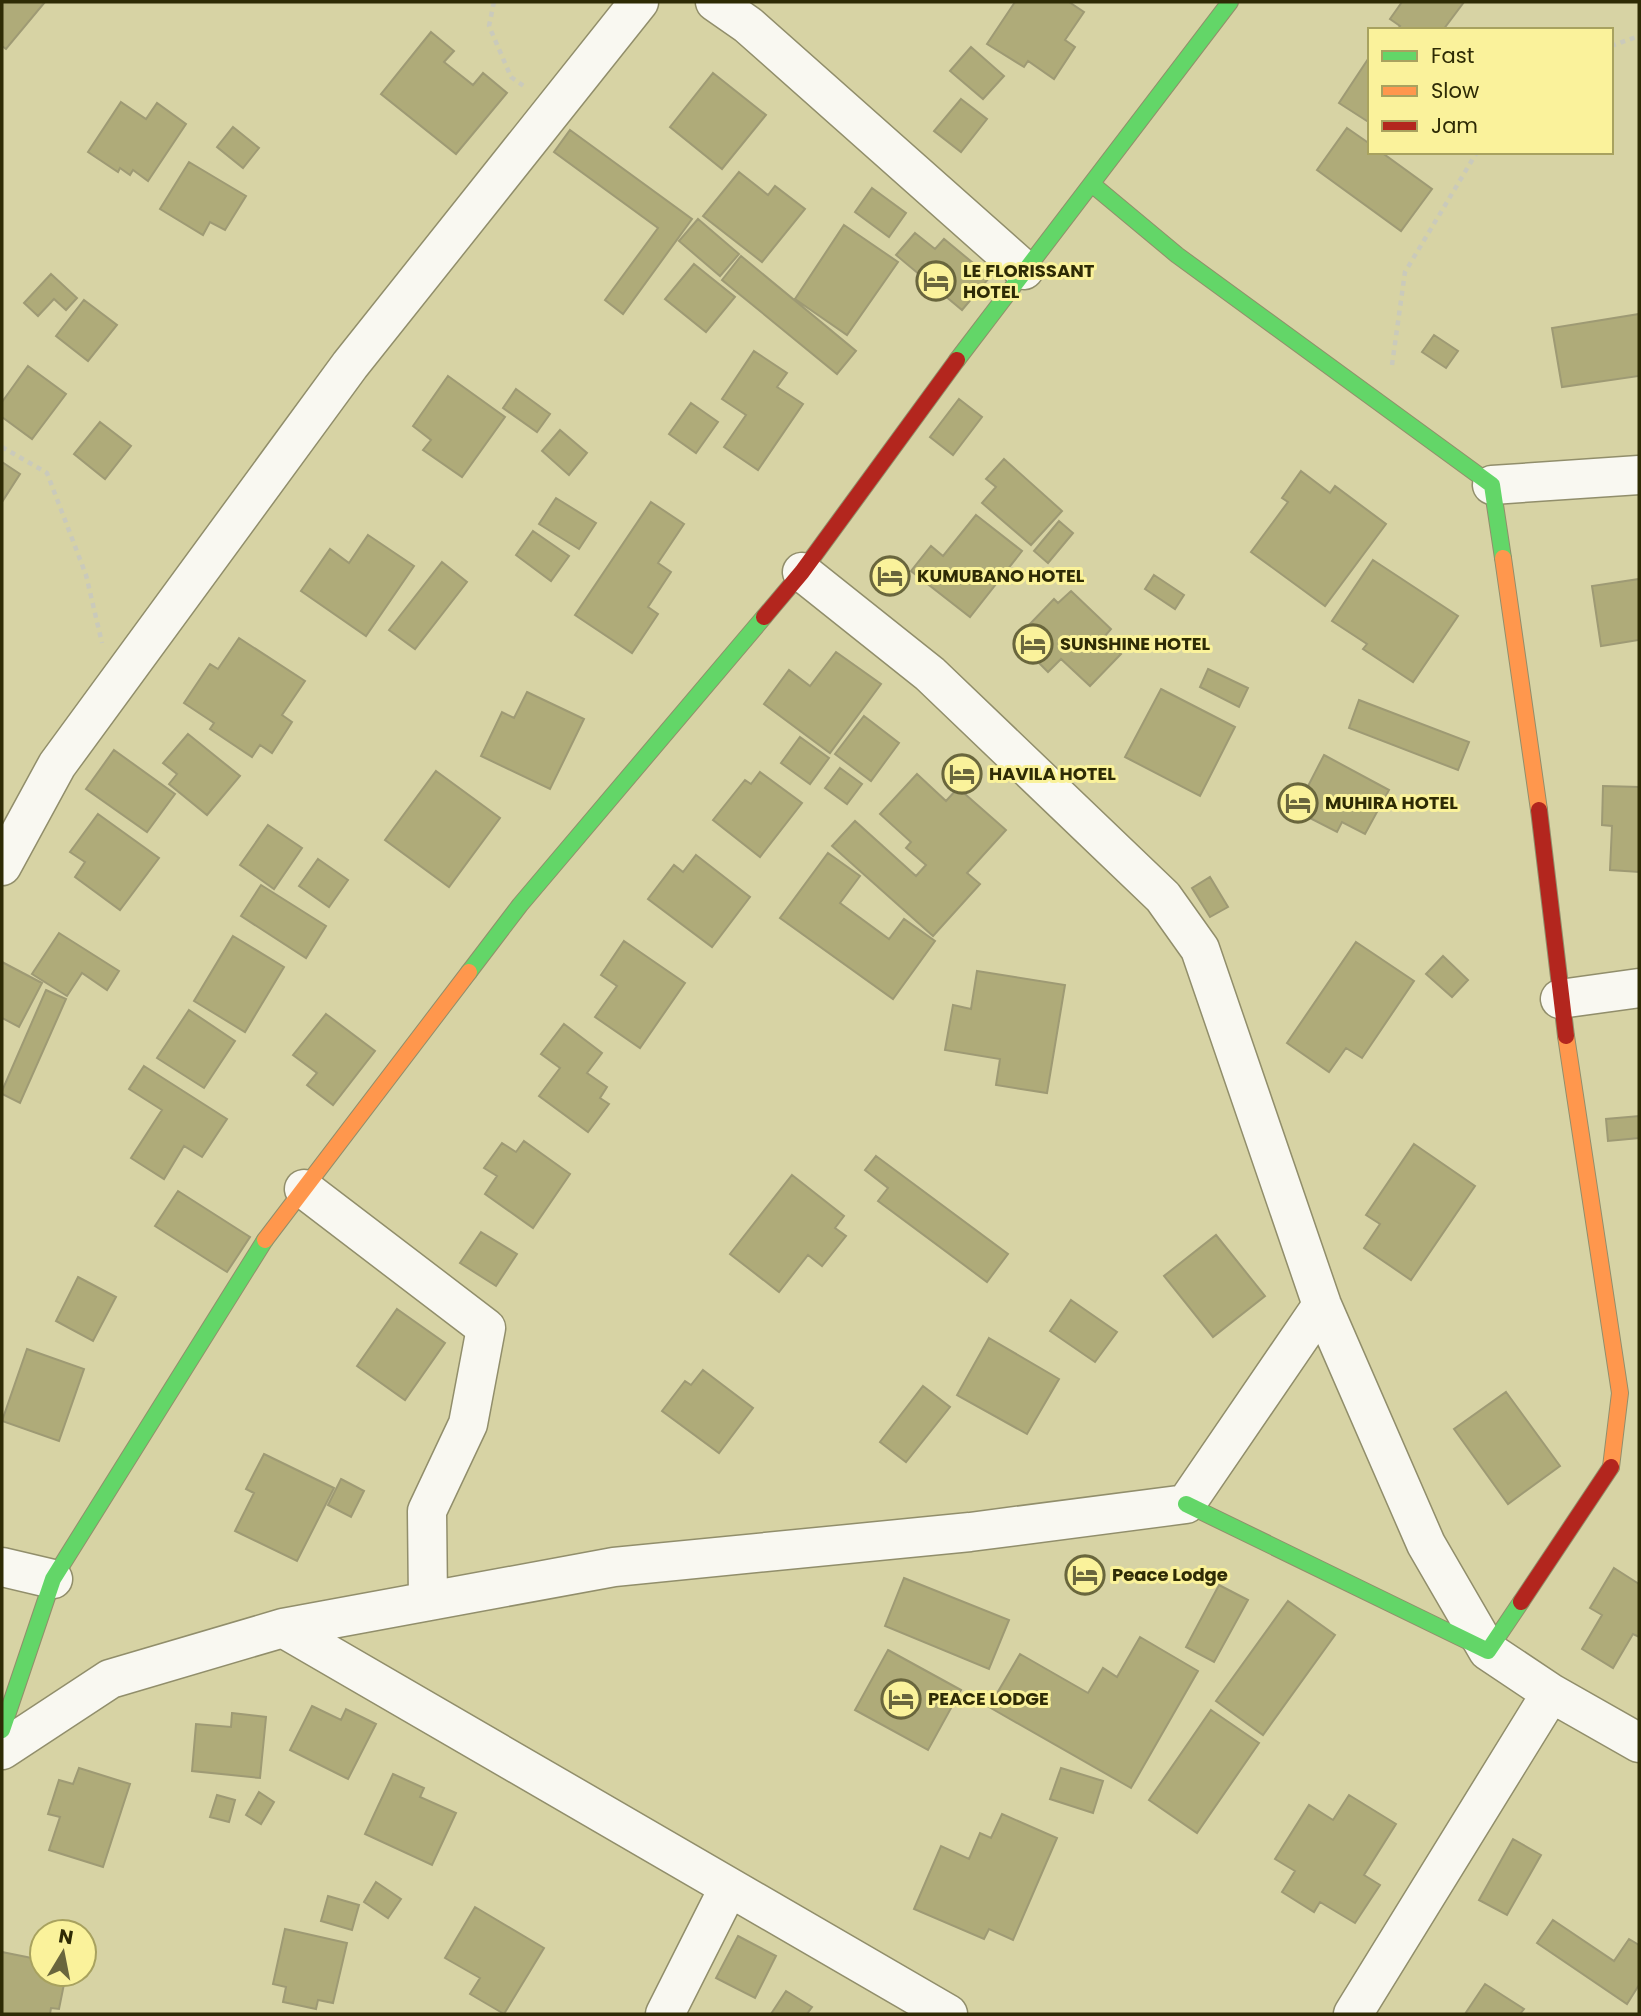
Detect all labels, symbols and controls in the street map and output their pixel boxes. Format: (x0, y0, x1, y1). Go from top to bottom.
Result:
legend (1368, 28, 1613, 154)
text: Fast (1431, 41, 1474, 70)
text: Slow (1431, 76, 1479, 105)
text: Jam (1431, 111, 1478, 140)
place label: LE FLORISSANT HOTEL (963, 258, 1095, 304)
hotel icon: LE FLORISSANT HOTEL (915, 260, 957, 302)
hotel icon: KUMUBANO HOTEL (869, 555, 911, 597)
place label: KUMUBANO HOTEL (917, 563, 1085, 588)
hotel icon: SUNSHINE HOTEL (1012, 623, 1054, 665)
place label: SUNSHINE HOTEL (1060, 631, 1211, 656)
hotel icon: HAVILA HOTEL (941, 753, 983, 795)
place label: HAVILA HOTEL (989, 761, 1116, 786)
hotel icon: MUHIRA HOTEL (1277, 782, 1319, 824)
place label: MUHIRA HOTEL (1325, 790, 1458, 815)
hotel icon: Peace Lodge (1064, 1554, 1106, 1596)
place label: Peace Lodge (1112, 1562, 1228, 1587)
hotel icon: PEACE LODGE (880, 1678, 922, 1720)
place label: PEACE LODGE (928, 1686, 1049, 1711)
north arrow (28, 1918, 98, 1988)
text: N (56, 1922, 75, 1951)

